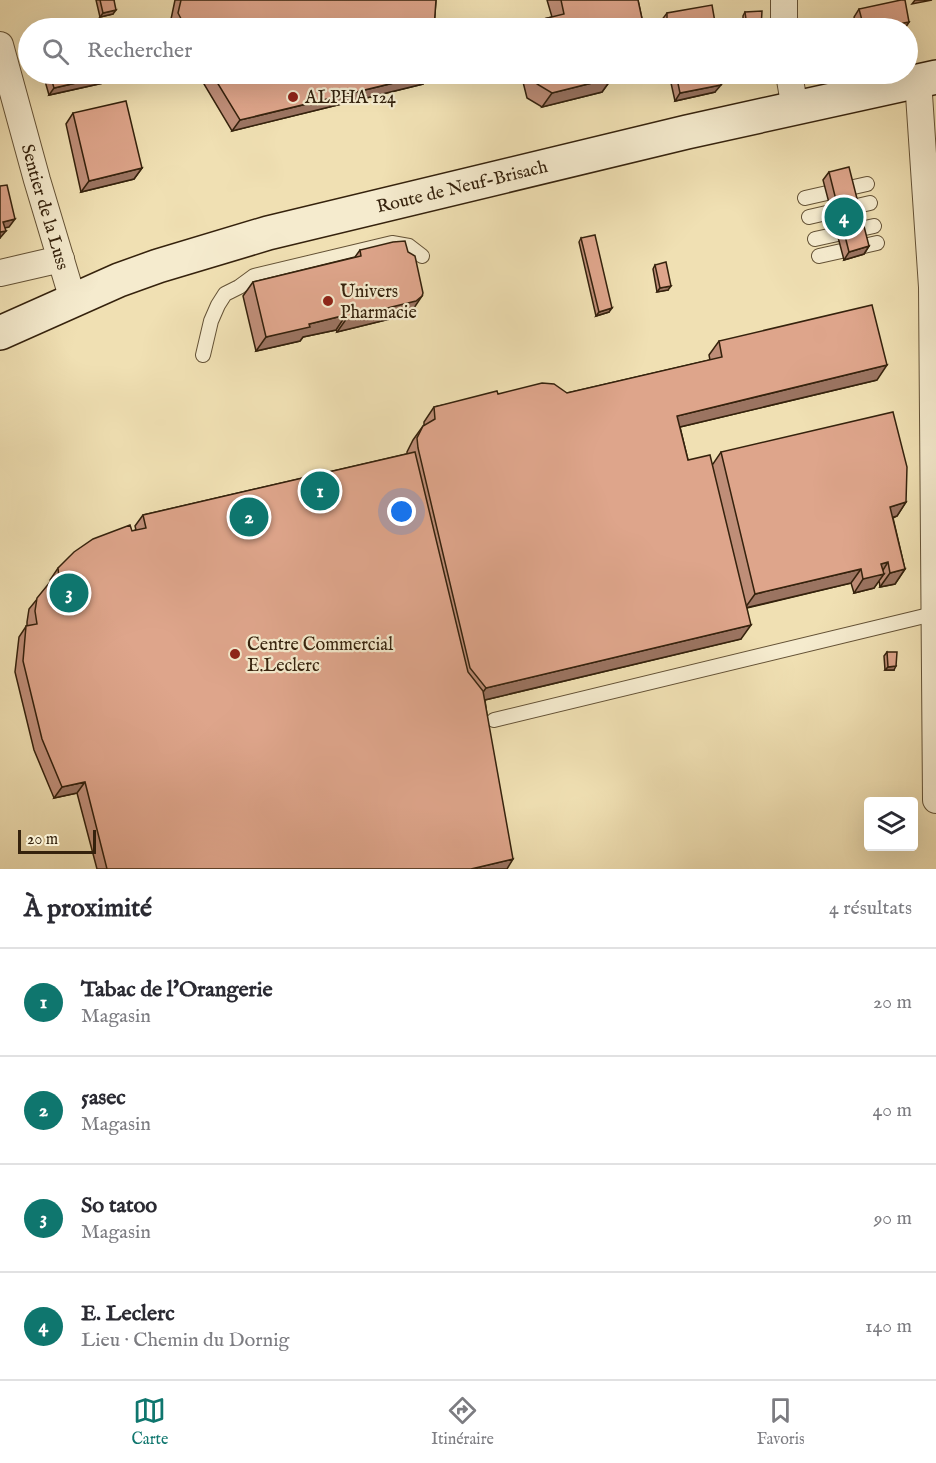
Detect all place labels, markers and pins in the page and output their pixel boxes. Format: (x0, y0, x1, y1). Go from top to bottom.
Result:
place label: ALPHA 124 (304, 87, 396, 110)
marker: ALPHA 124 (286, 90, 300, 104)
pin: 4 (824, 194, 864, 240)
place label: Univers Pharmacie (340, 281, 417, 325)
marker: Univers Pharmacie (321, 294, 335, 308)
pin: 1 (300, 468, 340, 514)
pin: 2 (230, 494, 268, 540)
pin: 3 (50, 570, 88, 616)
place label: Centre Commercial E.Leclerc (247, 634, 393, 678)
marker: Centre Commercial E.Leclerc (228, 647, 242, 661)

